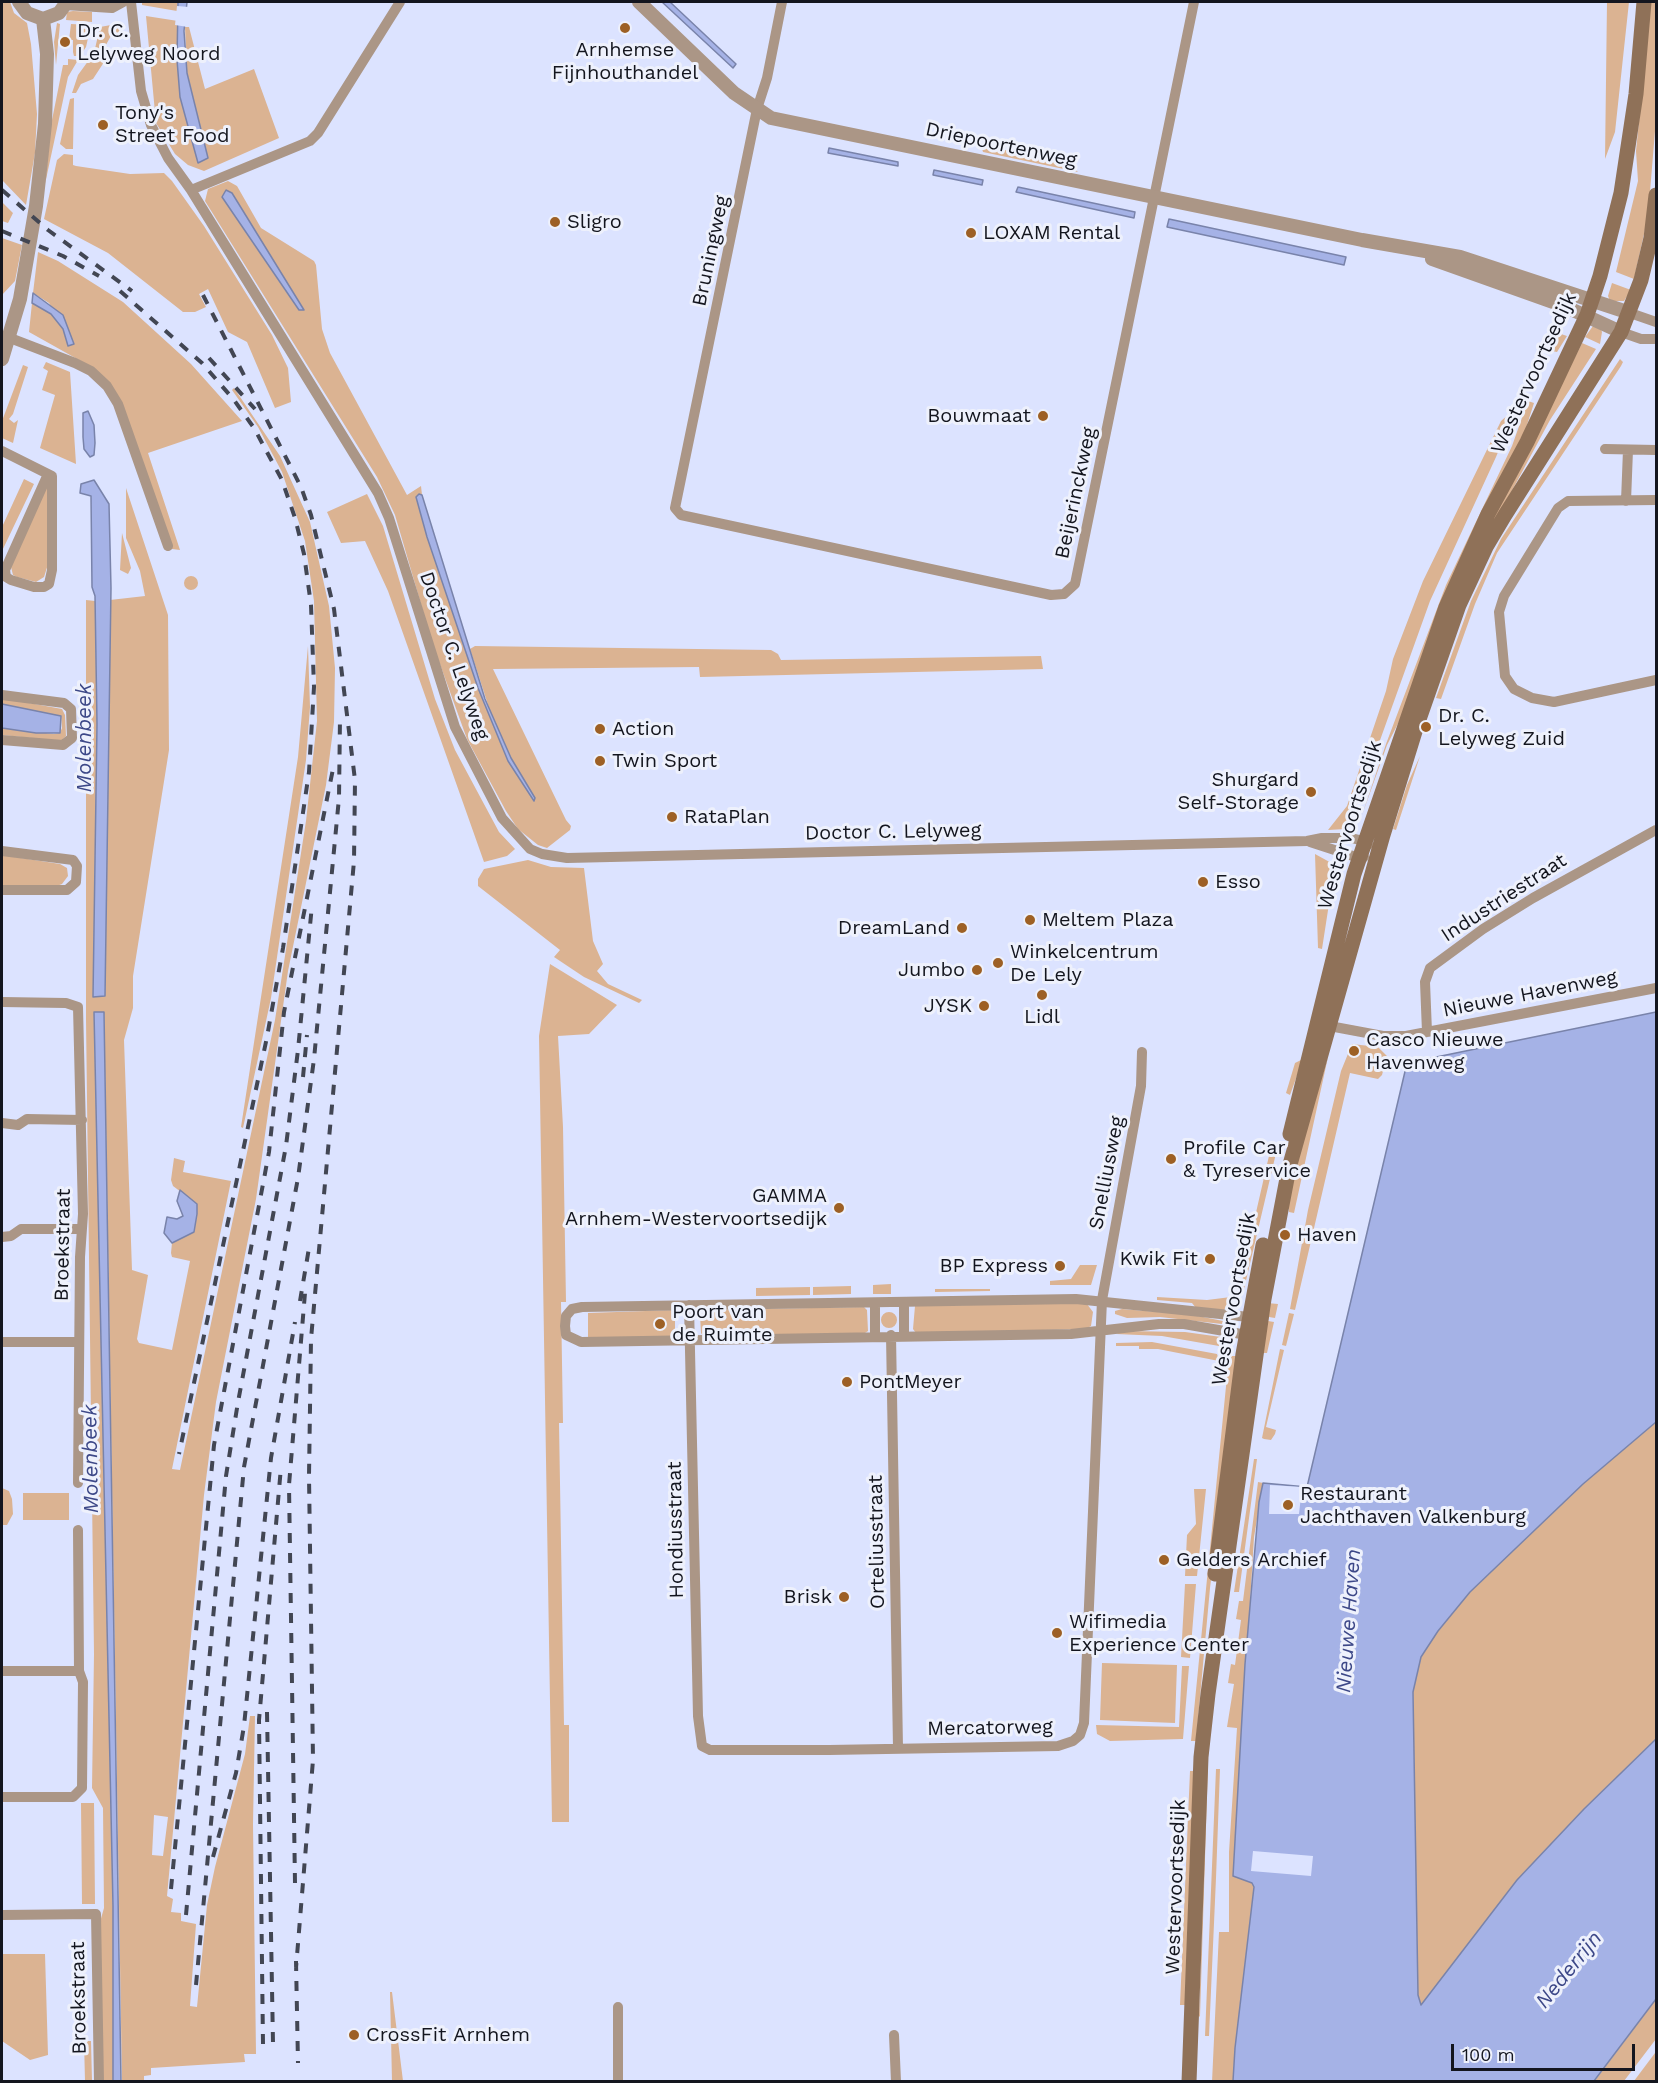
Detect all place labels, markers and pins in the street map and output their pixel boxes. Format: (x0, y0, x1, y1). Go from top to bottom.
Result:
place label: Dr. C. Lelyweg Noord (77, 19, 220, 66)
marker: Arnhemse Fijnhouthandel (618, 21, 632, 35)
marker: Dr. C. Lelyweg Noord (58, 35, 72, 49)
place label: Arnhemse Fijnhouthandel (552, 38, 698, 85)
place label: Tony's Street Food (115, 101, 230, 148)
marker: Tony's Street Food (96, 118, 110, 132)
place label: Sligro (567, 210, 622, 234)
marker: Sligro (548, 215, 562, 229)
place label: LOXAM Rental (983, 221, 1120, 245)
marker: LOXAM Rental (964, 226, 978, 240)
place label: Bouwmaat (927, 404, 1031, 428)
marker: Bouwmaat (1036, 409, 1050, 423)
place label: Dr. C. Lelyweg Zuid (1438, 704, 1565, 751)
place label: Action (612, 717, 674, 741)
marker: Dr. C. Lelyweg Zuid (1419, 720, 1433, 734)
marker: Action (593, 722, 607, 736)
place label: Twin Sport (612, 749, 717, 773)
marker: Twin Sport (593, 754, 607, 768)
place label: Shurgard Self-Storage (1178, 768, 1299, 815)
marker: Shurgard Self-Storage (1304, 785, 1318, 799)
place label: RataPlan (684, 805, 770, 829)
marker: RataPlan (665, 810, 679, 824)
place label: Esso (1215, 870, 1261, 894)
marker: Esso (1196, 875, 1210, 889)
place label: Meltem Plaza (1042, 908, 1174, 932)
marker: Meltem Plaza (1023, 913, 1037, 927)
place label: DreamLand (838, 916, 950, 940)
marker: DreamLand (955, 921, 969, 935)
place label: Winkelcentrum De Lely (1010, 940, 1158, 987)
marker: Winkelcentrum De Lely (991, 956, 1005, 970)
place label: Jumbo (898, 958, 965, 982)
marker: Jumbo (970, 963, 984, 977)
marker: Lidl (1035, 988, 1049, 1002)
place label: JYSK (924, 994, 972, 1018)
marker: JYSK (977, 999, 991, 1013)
place label: Lidl (1024, 1005, 1060, 1029)
place label: Casco Nieuwe Havenweg (1366, 1028, 1503, 1075)
marker: Casco Nieuwe Havenweg (1347, 1044, 1361, 1058)
place label: Profile Car & Tyreservice (1183, 1136, 1311, 1183)
marker: Profile Car & Tyreservice (1164, 1152, 1178, 1166)
place label: GAMMA Arnhem-Westervoortsedijk (565, 1184, 827, 1231)
marker: GAMMA Arnhem-Westervoortsedijk (832, 1201, 846, 1215)
place label: Haven (1297, 1223, 1357, 1247)
marker: Haven (1278, 1228, 1292, 1242)
place label: Kwik Fit (1120, 1247, 1198, 1271)
marker: Kwik Fit (1203, 1252, 1217, 1266)
place label: BP Express (940, 1254, 1048, 1278)
marker: BP Express (1053, 1259, 1067, 1273)
place label: Poort van de Ruimte (672, 1300, 772, 1347)
marker: Poort van de Ruimte (653, 1317, 667, 1331)
place label: PontMeyer (859, 1370, 962, 1394)
marker: PontMeyer (840, 1375, 854, 1389)
place label: Restaurant Jachthaven Valkenburg (1300, 1482, 1526, 1529)
marker: Restaurant Jachthaven Valkenburg (1281, 1498, 1295, 1512)
place label: Gelders Archief (1176, 1548, 1327, 1572)
marker: Gelders Archief (1157, 1553, 1171, 1567)
place label: Brisk (784, 1585, 832, 1609)
marker: Brisk (837, 1590, 851, 1604)
place label: Wifimedia Experience Center (1069, 1610, 1249, 1657)
marker: Wifimedia Experience Center (1050, 1626, 1064, 1640)
place label: CrossFit Arnhem (366, 2023, 530, 2047)
marker: CrossFit Arnhem (347, 2028, 361, 2042)

